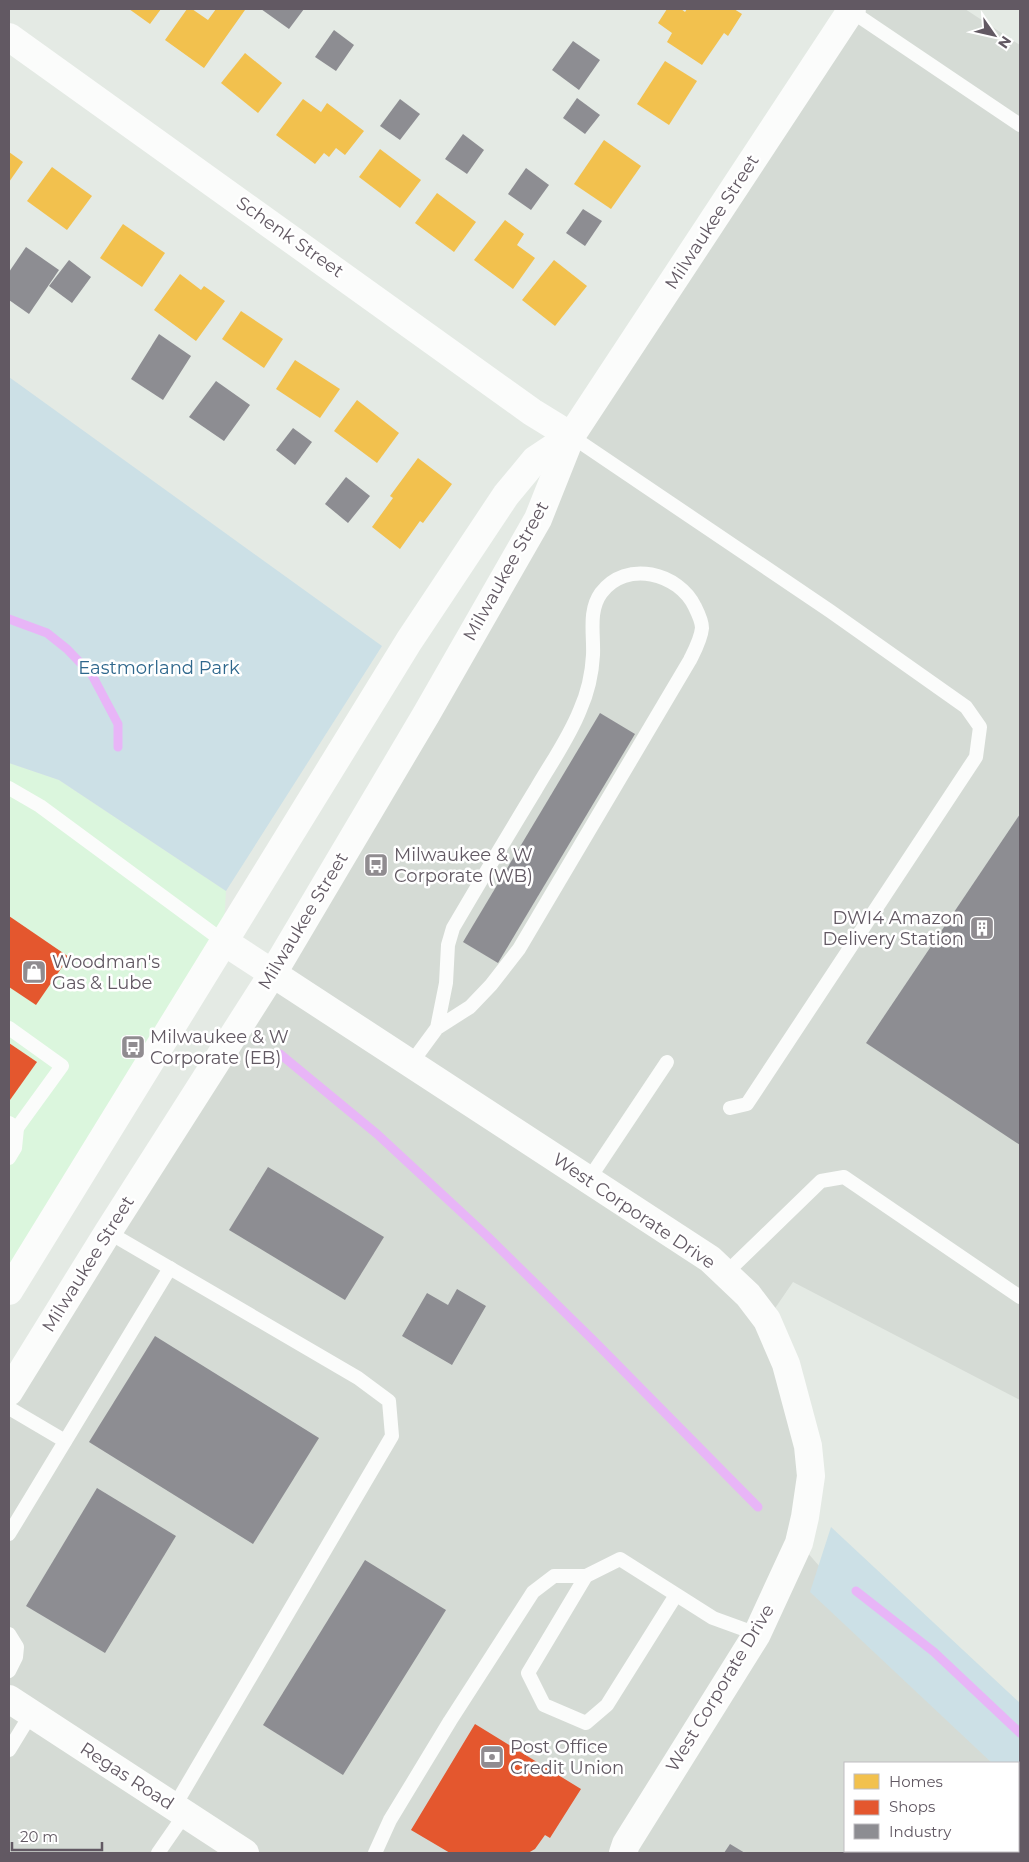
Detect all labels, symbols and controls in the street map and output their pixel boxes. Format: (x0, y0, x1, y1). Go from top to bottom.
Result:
north arrow (969, 10, 1019, 60)
text: N (994, 33, 1015, 52)
street label: Milwaukee Street (660, 150, 764, 294)
street label: Schenk Street (232, 192, 348, 282)
street label: Milwaukee Street (458, 497, 554, 645)
park label: Eastmorland Park (78, 657, 240, 679)
place label: Milwaukee & W Corporate (WB) (394, 844, 533, 887)
street label: Milwaukee Street (253, 848, 353, 994)
bus stop icon: Milwaukee & W Corporate (WB) (363, 852, 389, 878)
place label: DWI4 Amazon Delivery Station (822, 907, 964, 950)
building icon: DWI4 Amazon Delivery Station (969, 915, 995, 941)
place label: Woodman's Gas & Lube (52, 951, 160, 994)
shop icon: Woodman's Gas & Lube (21, 959, 47, 985)
place label: Milwaukee & W Corporate (EB) (150, 1026, 289, 1069)
bus stop icon: Milwaukee & W Corporate (EB) (120, 1034, 146, 1060)
street label: West Corporate Drive (548, 1148, 720, 1274)
street label: Milwaukee Street (37, 1192, 139, 1336)
street label: West Corporate Drive (661, 1600, 779, 1776)
place label: Post Office Credit Union (510, 1736, 624, 1779)
street label: Regas Road (76, 1738, 178, 1814)
bank icon: Post Office Credit Union (479, 1744, 505, 1770)
legend (844, 1762, 1019, 1852)
text: Homes (889, 1772, 943, 1791)
text: Shops (889, 1797, 935, 1816)
scale bar (12, 1820, 102, 1852)
text: Industry (889, 1822, 952, 1841)
text: 20 m (20, 1827, 58, 1846)

